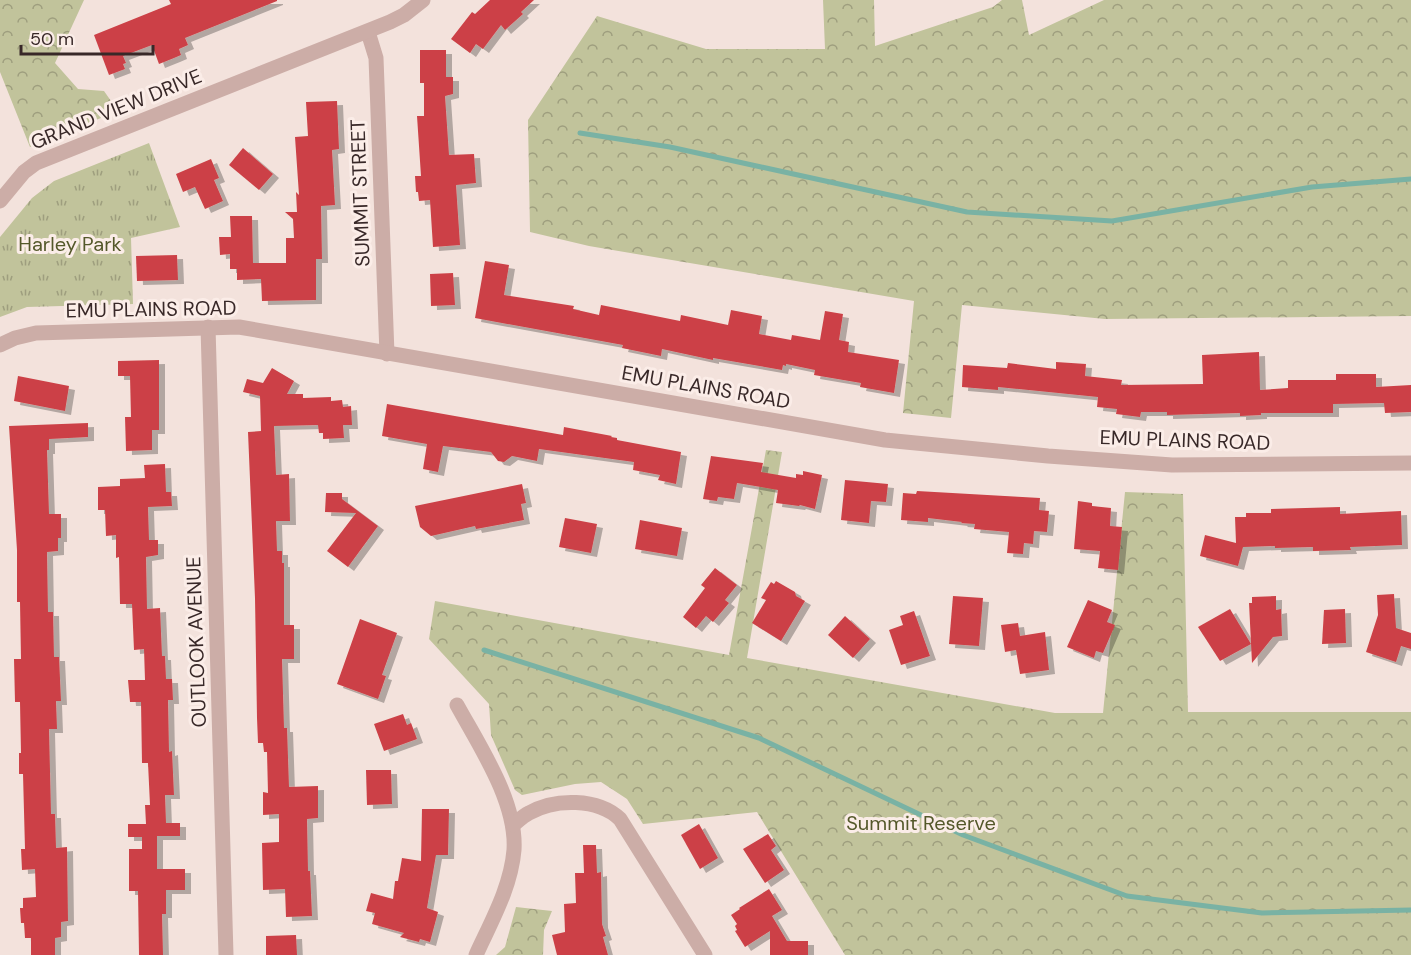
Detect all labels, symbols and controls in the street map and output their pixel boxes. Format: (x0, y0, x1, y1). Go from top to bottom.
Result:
scale bar (21, 18, 153, 56)
text: 50 m (30, 27, 74, 51)
street label: GRAND VIEW DRIVE (27, 63, 205, 155)
street label: SUMMIT STREET (344, 119, 376, 267)
park label: Harley Park (18, 231, 122, 257)
street label: EMU PLAINS ROAD (65, 295, 237, 323)
street label: EMU PLAINS ROAD (620, 359, 792, 415)
street label: EMU PLAINS ROAD (1099, 424, 1271, 456)
street label: OUTLOOK AVENUE (180, 556, 212, 728)
park label: Summit Reserve (846, 810, 996, 836)

